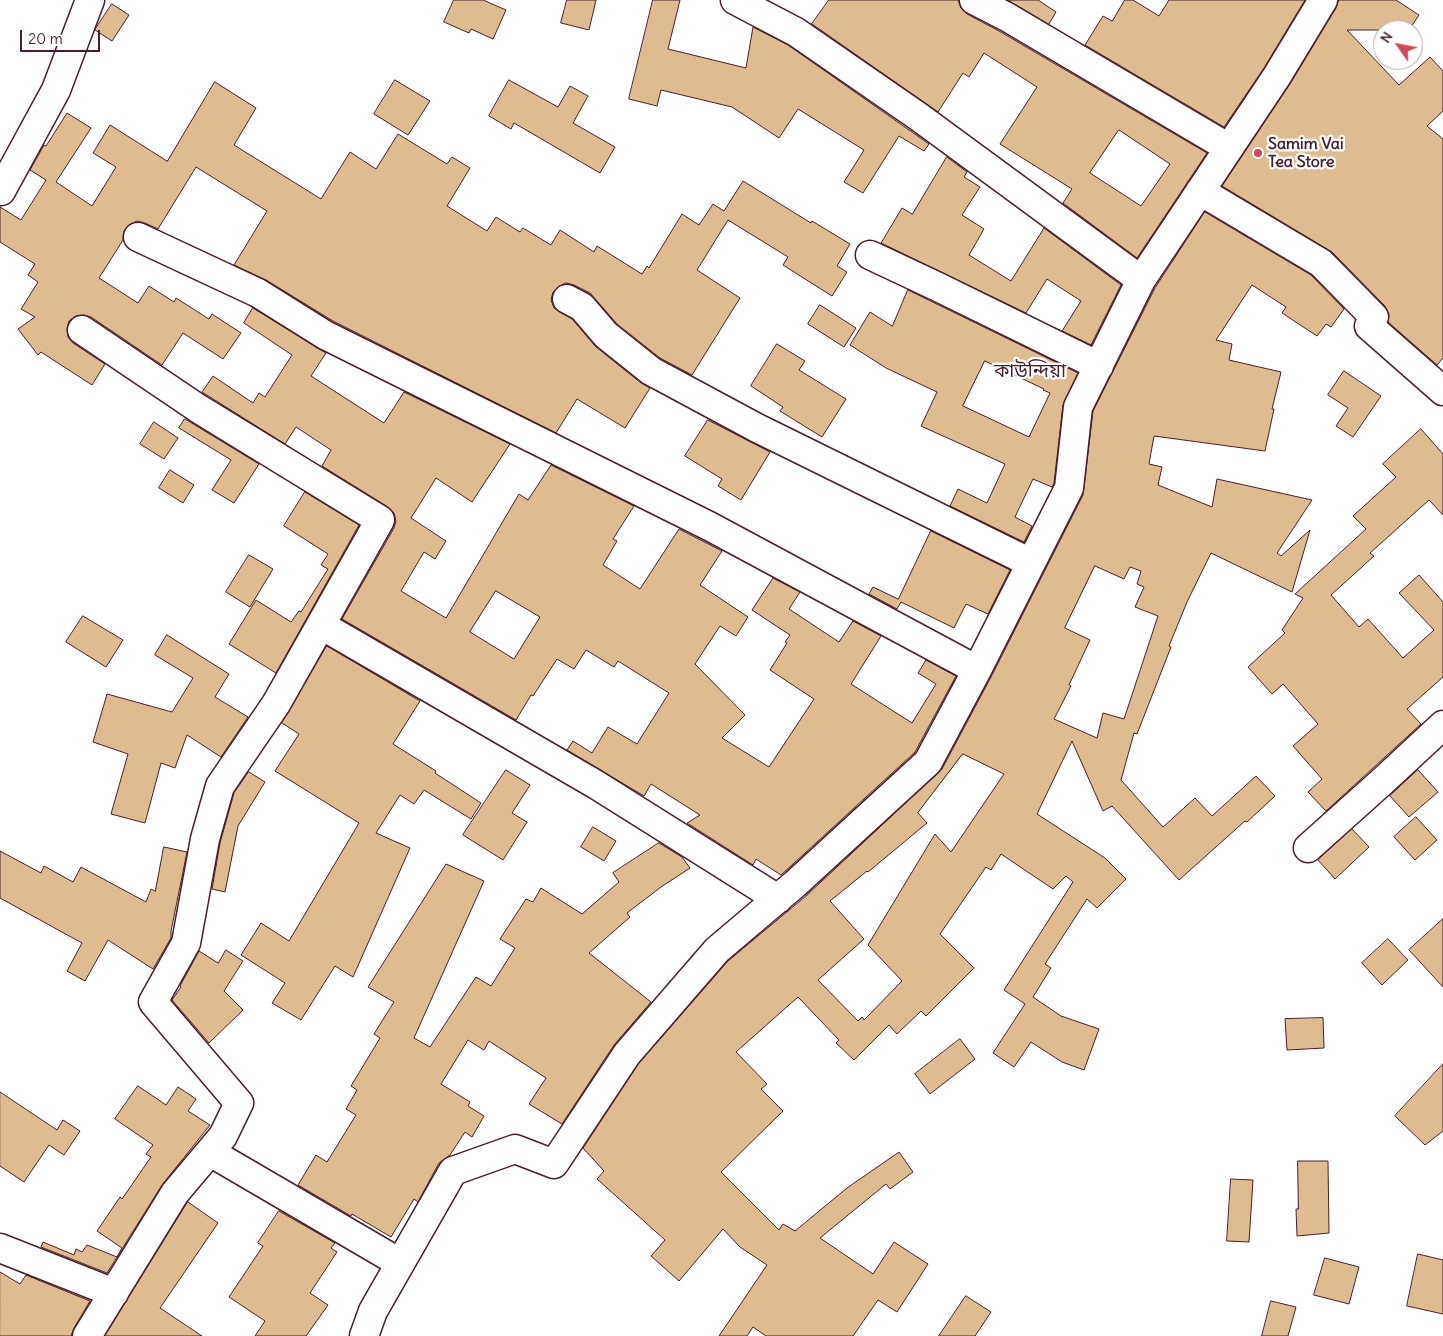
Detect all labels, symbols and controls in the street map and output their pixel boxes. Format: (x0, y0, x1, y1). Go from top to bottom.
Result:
scale bar (22, 20, 102, 52)
north arrow (1373, 20, 1423, 70)
text: N (1376, 28, 1396, 46)
text: 20 m (28, 29, 63, 48)
place label: Samim Vai Tea Store (1268, 134, 1344, 172)
marker: Samim Vai Tea Store (1252, 147, 1264, 159)
district label: কাউন্দিয়া (994, 361, 1066, 383)

